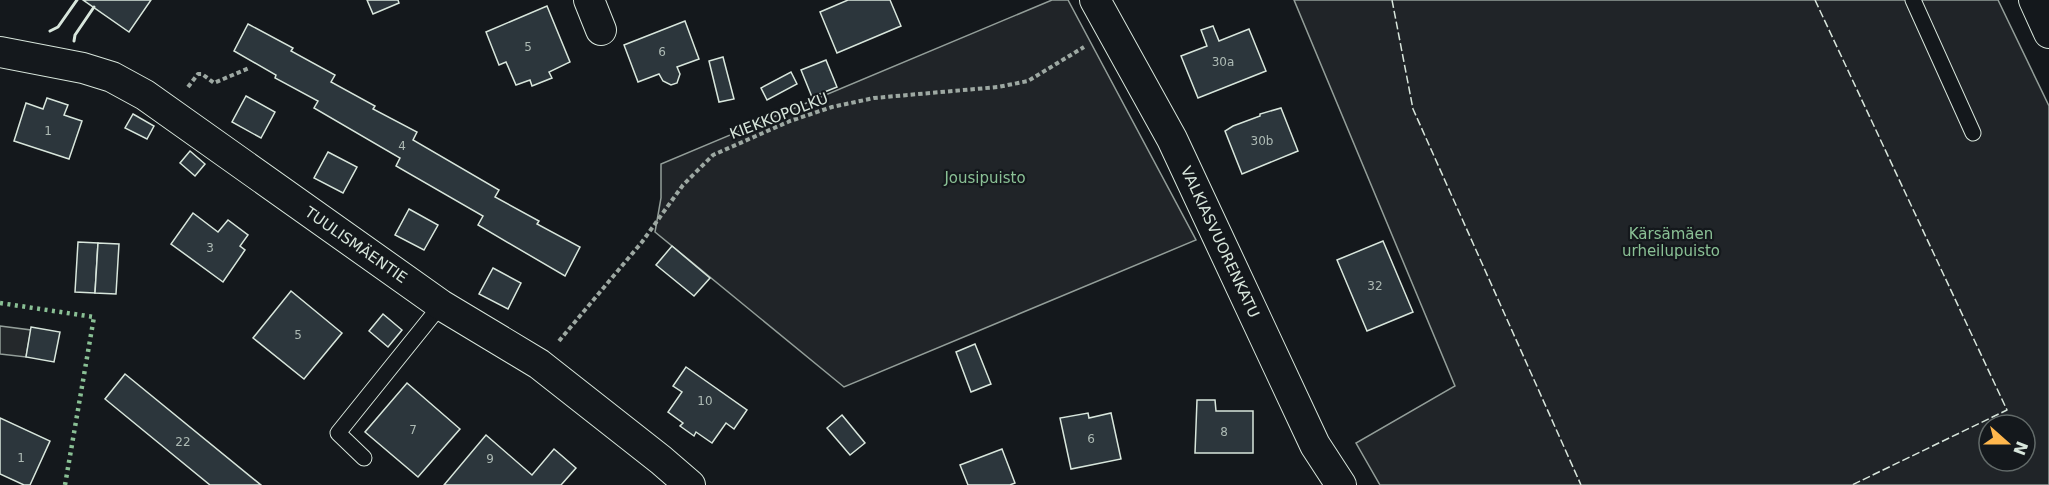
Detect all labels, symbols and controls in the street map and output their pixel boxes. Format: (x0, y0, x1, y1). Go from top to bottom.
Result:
house number: 5 (524, 40, 532, 54)
house number: 6 (658, 45, 666, 59)
house number: 30a (1212, 55, 1234, 69)
street label: KIEKKOPOLKU (727, 89, 831, 143)
house number: 1 (44, 124, 52, 138)
house number: 30b (1251, 134, 1273, 148)
house number: 4 (398, 139, 406, 153)
street label: VALKIASVUORENKATU (1177, 163, 1263, 321)
park label: Jousipuisto (943, 169, 1026, 187)
street label: TUULISMÄENTIE (301, 202, 411, 287)
park label: Kärsämäen urheilupuisto (1622, 225, 1720, 260)
house number: 3 (206, 241, 214, 255)
house number: 32 (1367, 279, 1383, 293)
house number: 5 (294, 328, 302, 342)
house number: 10 (697, 394, 713, 408)
north arrow (1977, 413, 2037, 473)
house number: 7 (409, 423, 417, 437)
house number: 8 (1220, 425, 1228, 439)
house number: 6 (1087, 432, 1095, 446)
house number: 22 (175, 435, 191, 449)
text: N (2009, 439, 2032, 458)
house number: 1 (17, 451, 25, 465)
house number: 9 (486, 452, 494, 466)

